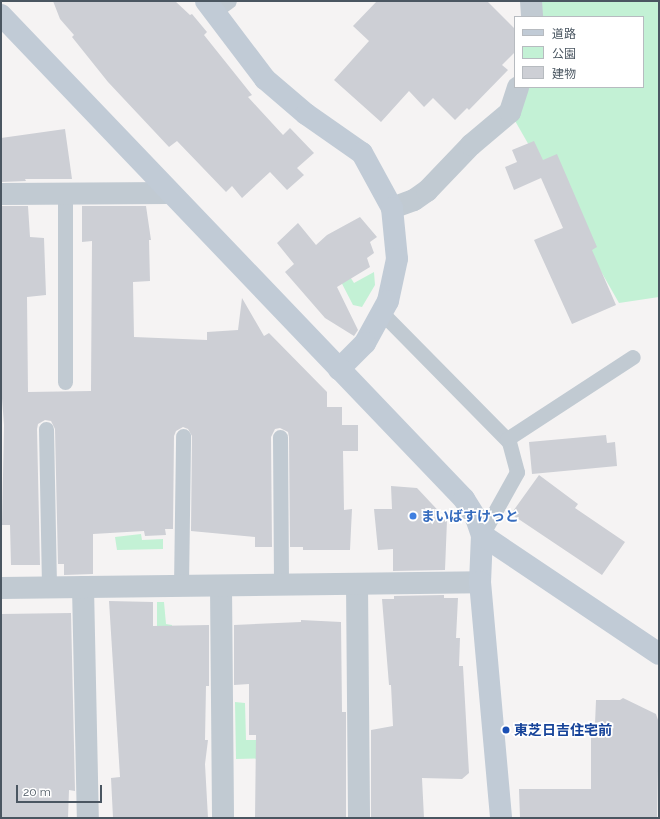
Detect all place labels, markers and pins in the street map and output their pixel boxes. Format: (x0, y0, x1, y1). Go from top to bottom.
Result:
place label: まいばすけっと (421, 508, 519, 524)
marker: まいばすけっと (408, 511, 418, 521)
place label: 東芝日吉住宅前 (514, 722, 612, 738)
marker: 東芝日吉住宅前 (501, 725, 511, 735)

